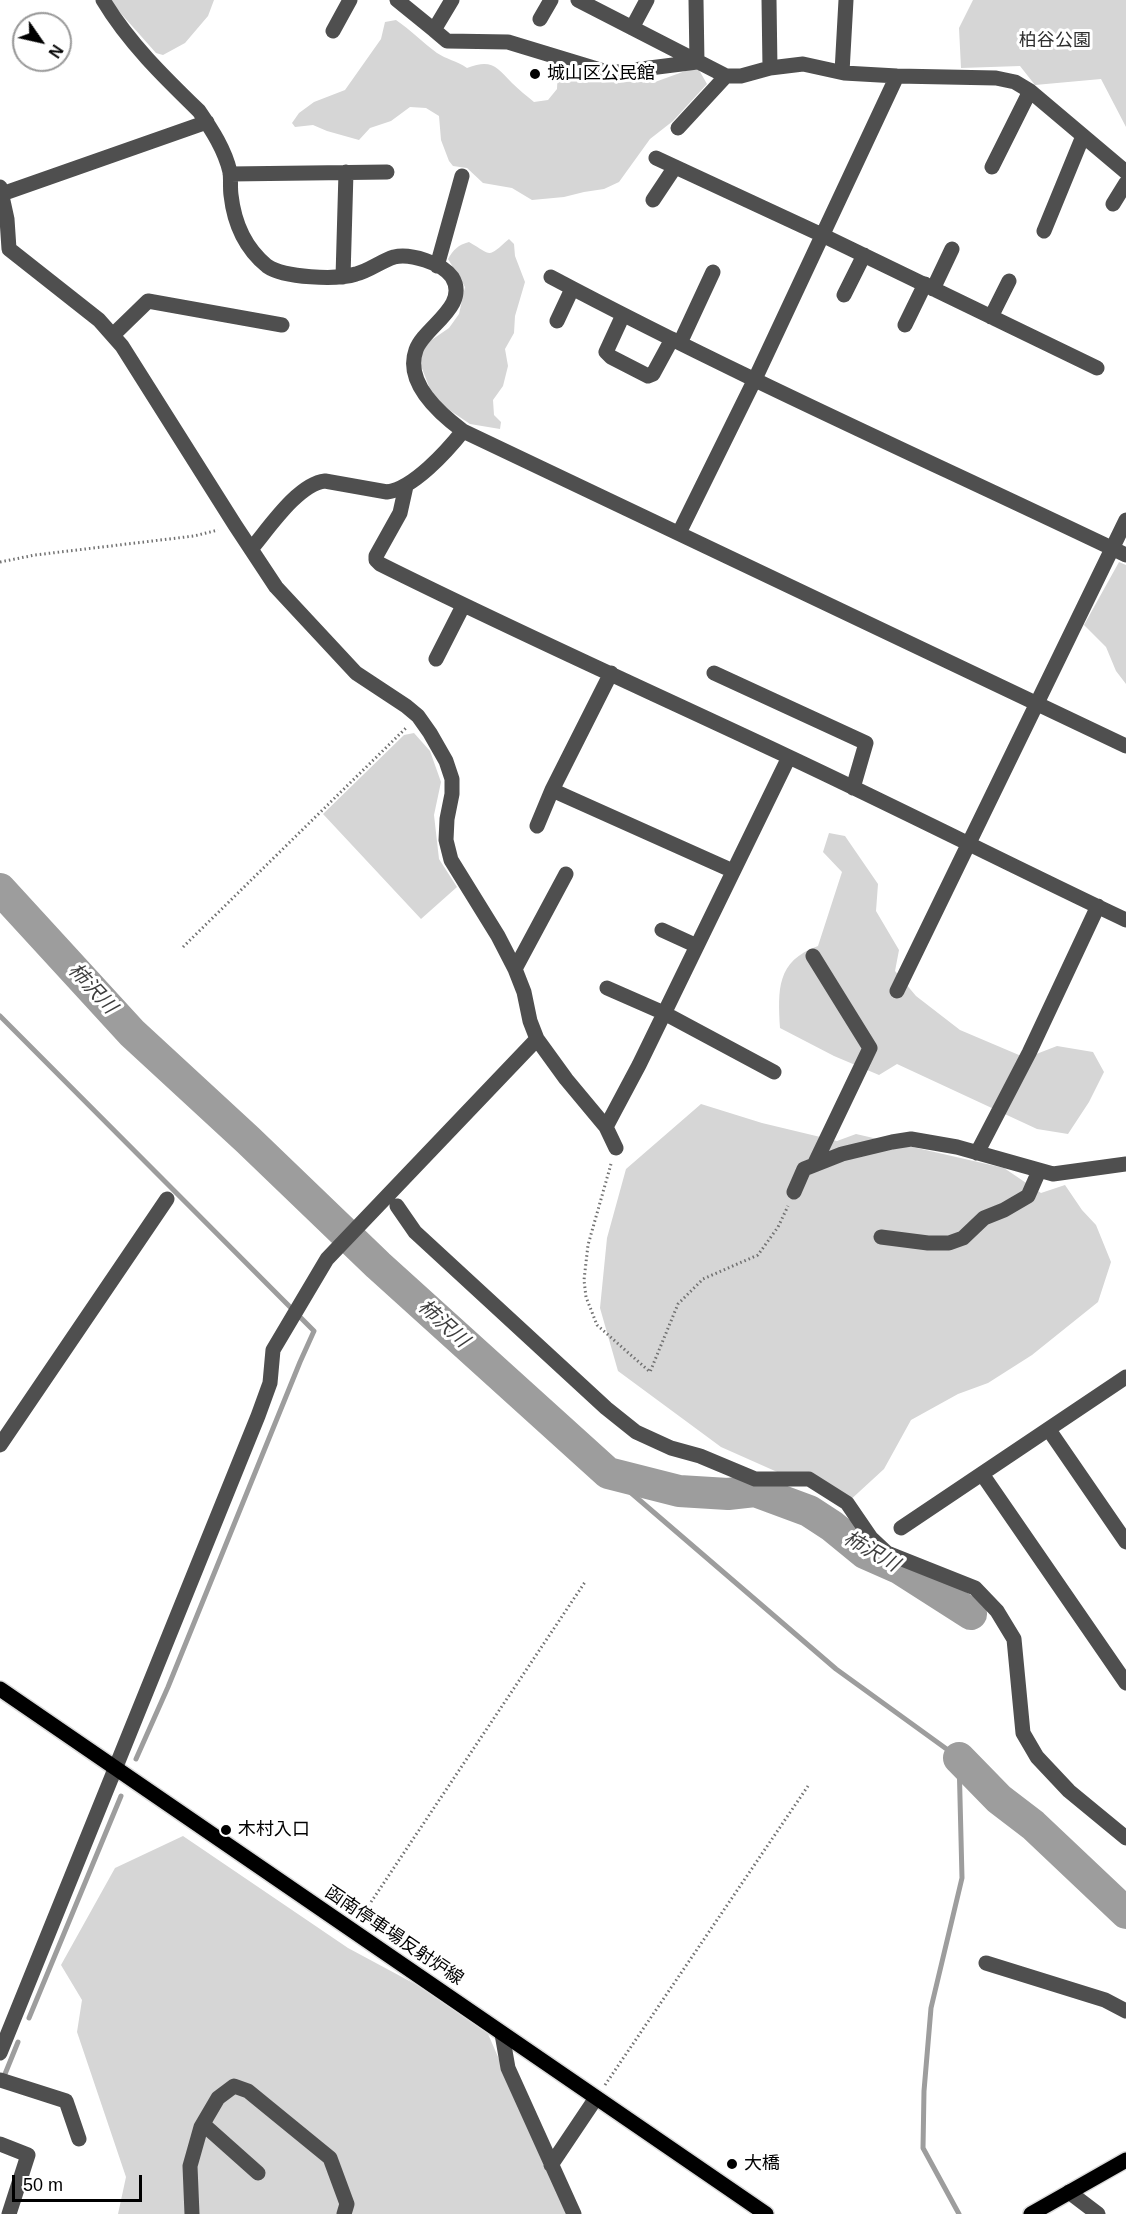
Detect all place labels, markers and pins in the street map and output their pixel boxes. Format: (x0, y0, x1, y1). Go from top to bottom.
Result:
place label: 城山区公民館 (547, 63, 655, 85)
marker: 城山区公民館 (528, 67, 542, 81)
place label: 木村入口 (238, 1819, 310, 1841)
marker: 木村入口 (219, 1823, 233, 1837)
place label: 大橋 (744, 2153, 780, 2175)
marker: 大橋 (725, 2157, 739, 2171)

